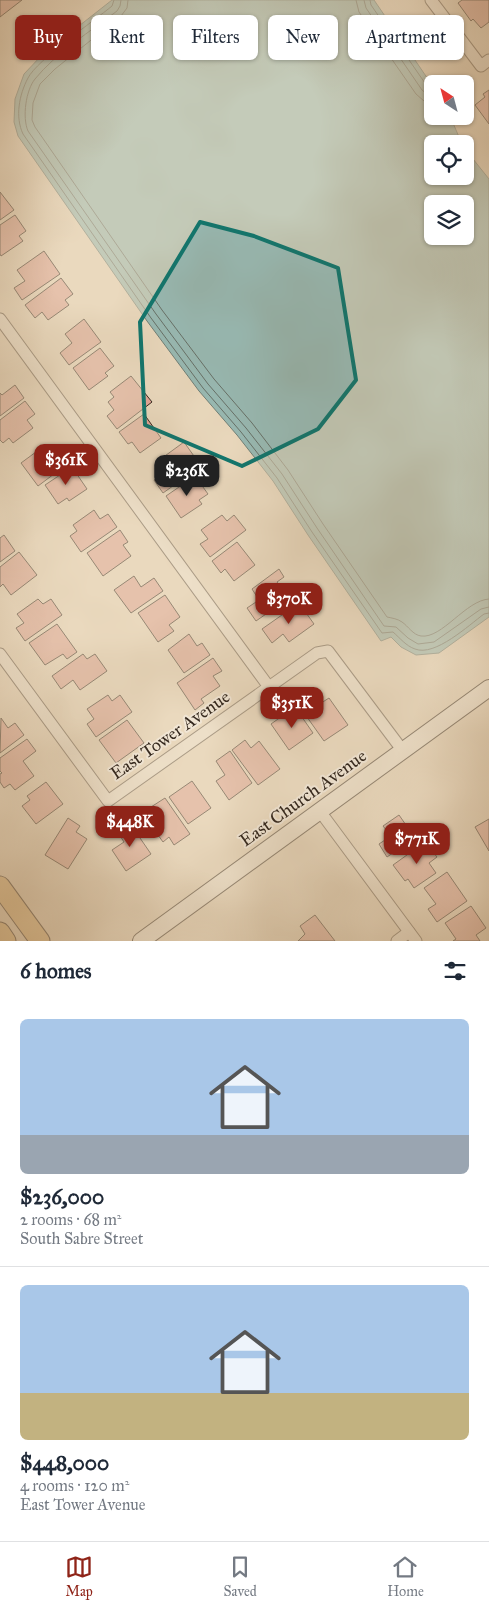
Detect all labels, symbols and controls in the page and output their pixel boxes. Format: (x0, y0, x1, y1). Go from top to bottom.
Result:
chip: Buy (15, 15, 81, 60)
chip: Rent (91, 15, 163, 60)
chip: Filters (173, 15, 258, 60)
chip: New (268, 15, 338, 60)
chip: Apartment (348, 15, 464, 60)
north arrow (424, 75, 474, 125)
map controls (424, 75, 474, 245)
button: locate (424, 135, 474, 185)
button: layers (424, 195, 474, 245)
pin: $361K (31, 444, 101, 486)
text: $361K (45, 450, 87, 469)
pin: $236K (152, 454, 222, 497)
text: $236K (165, 461, 209, 480)
pin: $370K (254, 582, 324, 625)
text: $370K (266, 589, 312, 608)
street label: East Tower Avenue (106, 686, 234, 784)
pin: $351K (257, 686, 327, 729)
text: $351K (271, 693, 313, 712)
street label: East Church Avenue (235, 745, 371, 851)
pin: $448K (95, 806, 165, 848)
text: $448K (106, 812, 154, 831)
pin: $771K (382, 822, 452, 865)
text: $771K (395, 829, 439, 848)
icon: filters (441, 957, 469, 985)
text: 6 homes (20, 958, 92, 984)
icon: home (200, 1052, 290, 1142)
text: $236,000 (20, 1184, 104, 1210)
text: 2 rooms · 68 m² (20, 1210, 121, 1229)
text: South Sabre Street (20, 1229, 143, 1248)
icon: home (200, 1317, 290, 1407)
text: $448,000 (20, 1450, 109, 1476)
text: 4 rooms · 120 m² (20, 1476, 129, 1495)
text: East Tower Avenue (20, 1495, 145, 1514)
tab: Map (65, 1553, 93, 1600)
tab: Saved (224, 1553, 257, 1600)
tab: Home (387, 1553, 424, 1600)

